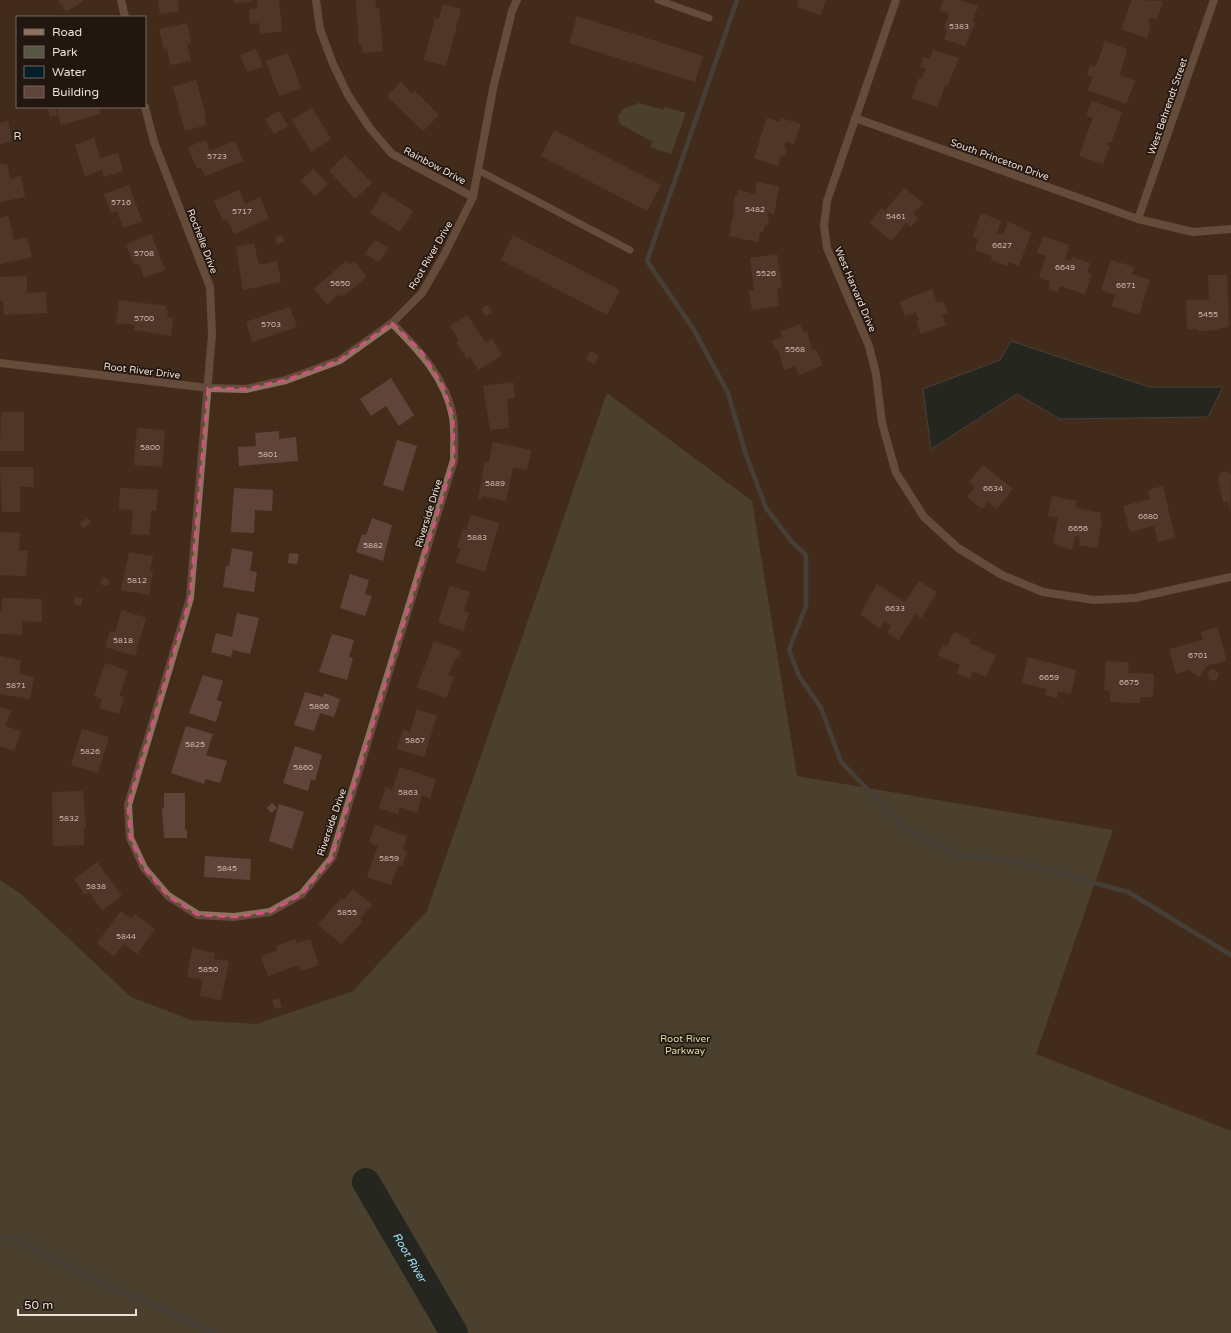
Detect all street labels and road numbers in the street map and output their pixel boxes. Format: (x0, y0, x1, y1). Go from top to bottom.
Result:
street label: West Behrendt Street (1146, 56, 1190, 156)
street label: South Princeton Drive (949, 137, 1051, 183)
street label: Rainbow Drive (401, 144, 468, 187)
street label: Rochelle Drive (184, 207, 220, 276)
street label: Root River Drive (406, 219, 456, 292)
street label: West Harvard Drive (832, 245, 879, 334)
street label: Root River Drive (103, 360, 181, 382)
street label: Riverside Drive (413, 477, 445, 549)
street label: Riverside Drive (315, 787, 349, 858)

